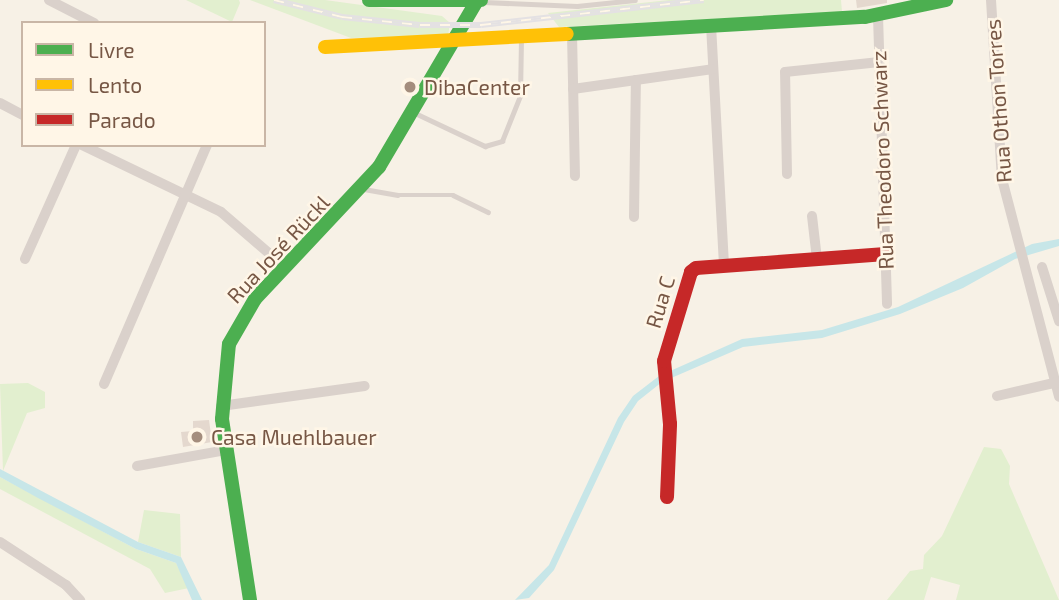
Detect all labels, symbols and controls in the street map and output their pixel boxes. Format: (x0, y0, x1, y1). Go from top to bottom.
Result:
street label: Rua Othon Torres (980, 18, 1016, 184)
legend (21, 21, 266, 147)
text: Livre (88, 37, 135, 62)
street label: Rua Theodoro Schwarz (866, 50, 898, 270)
text: Lento (88, 72, 142, 97)
place label: DibaCenter (424, 74, 530, 100)
marker: DibaCenter (402, 79, 418, 95)
text: Parado (88, 107, 156, 132)
street label: Rua José Rückl (221, 190, 335, 308)
street label: Rua C (640, 273, 680, 331)
place label: Casa Muehlbauer (211, 424, 377, 450)
marker: Casa Muehlbauer (189, 429, 205, 445)

